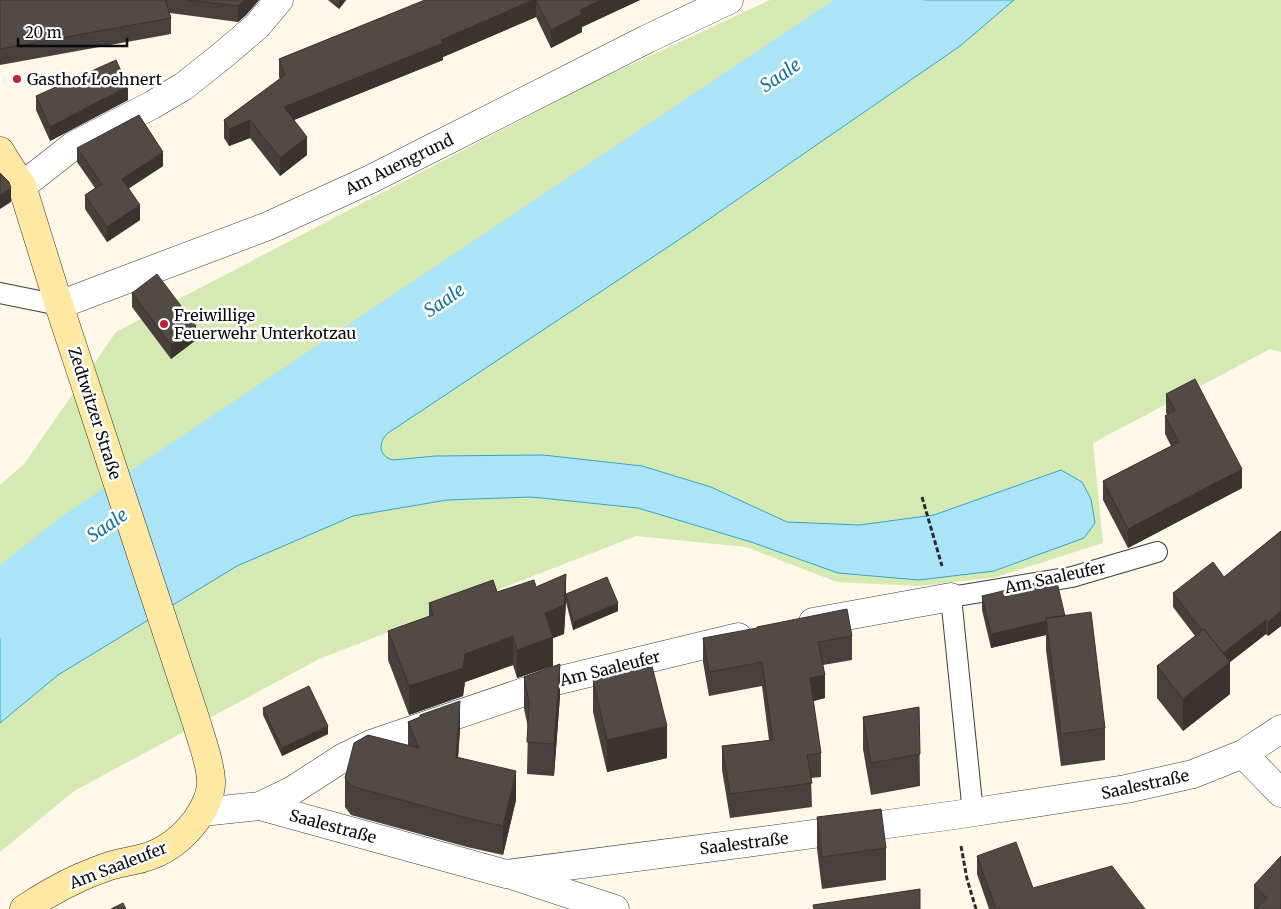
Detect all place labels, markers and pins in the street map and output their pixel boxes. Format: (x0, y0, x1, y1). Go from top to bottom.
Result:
place label: Gasthof Loehnert (27, 69, 163, 89)
marker: Gasthof Loehnert (11, 73, 23, 85)
place label: Freiwillige Feuerwehr Unterkotzau (174, 305, 356, 343)
marker: Freiwillige Feuerwehr Unterkotzau (158, 318, 170, 330)

